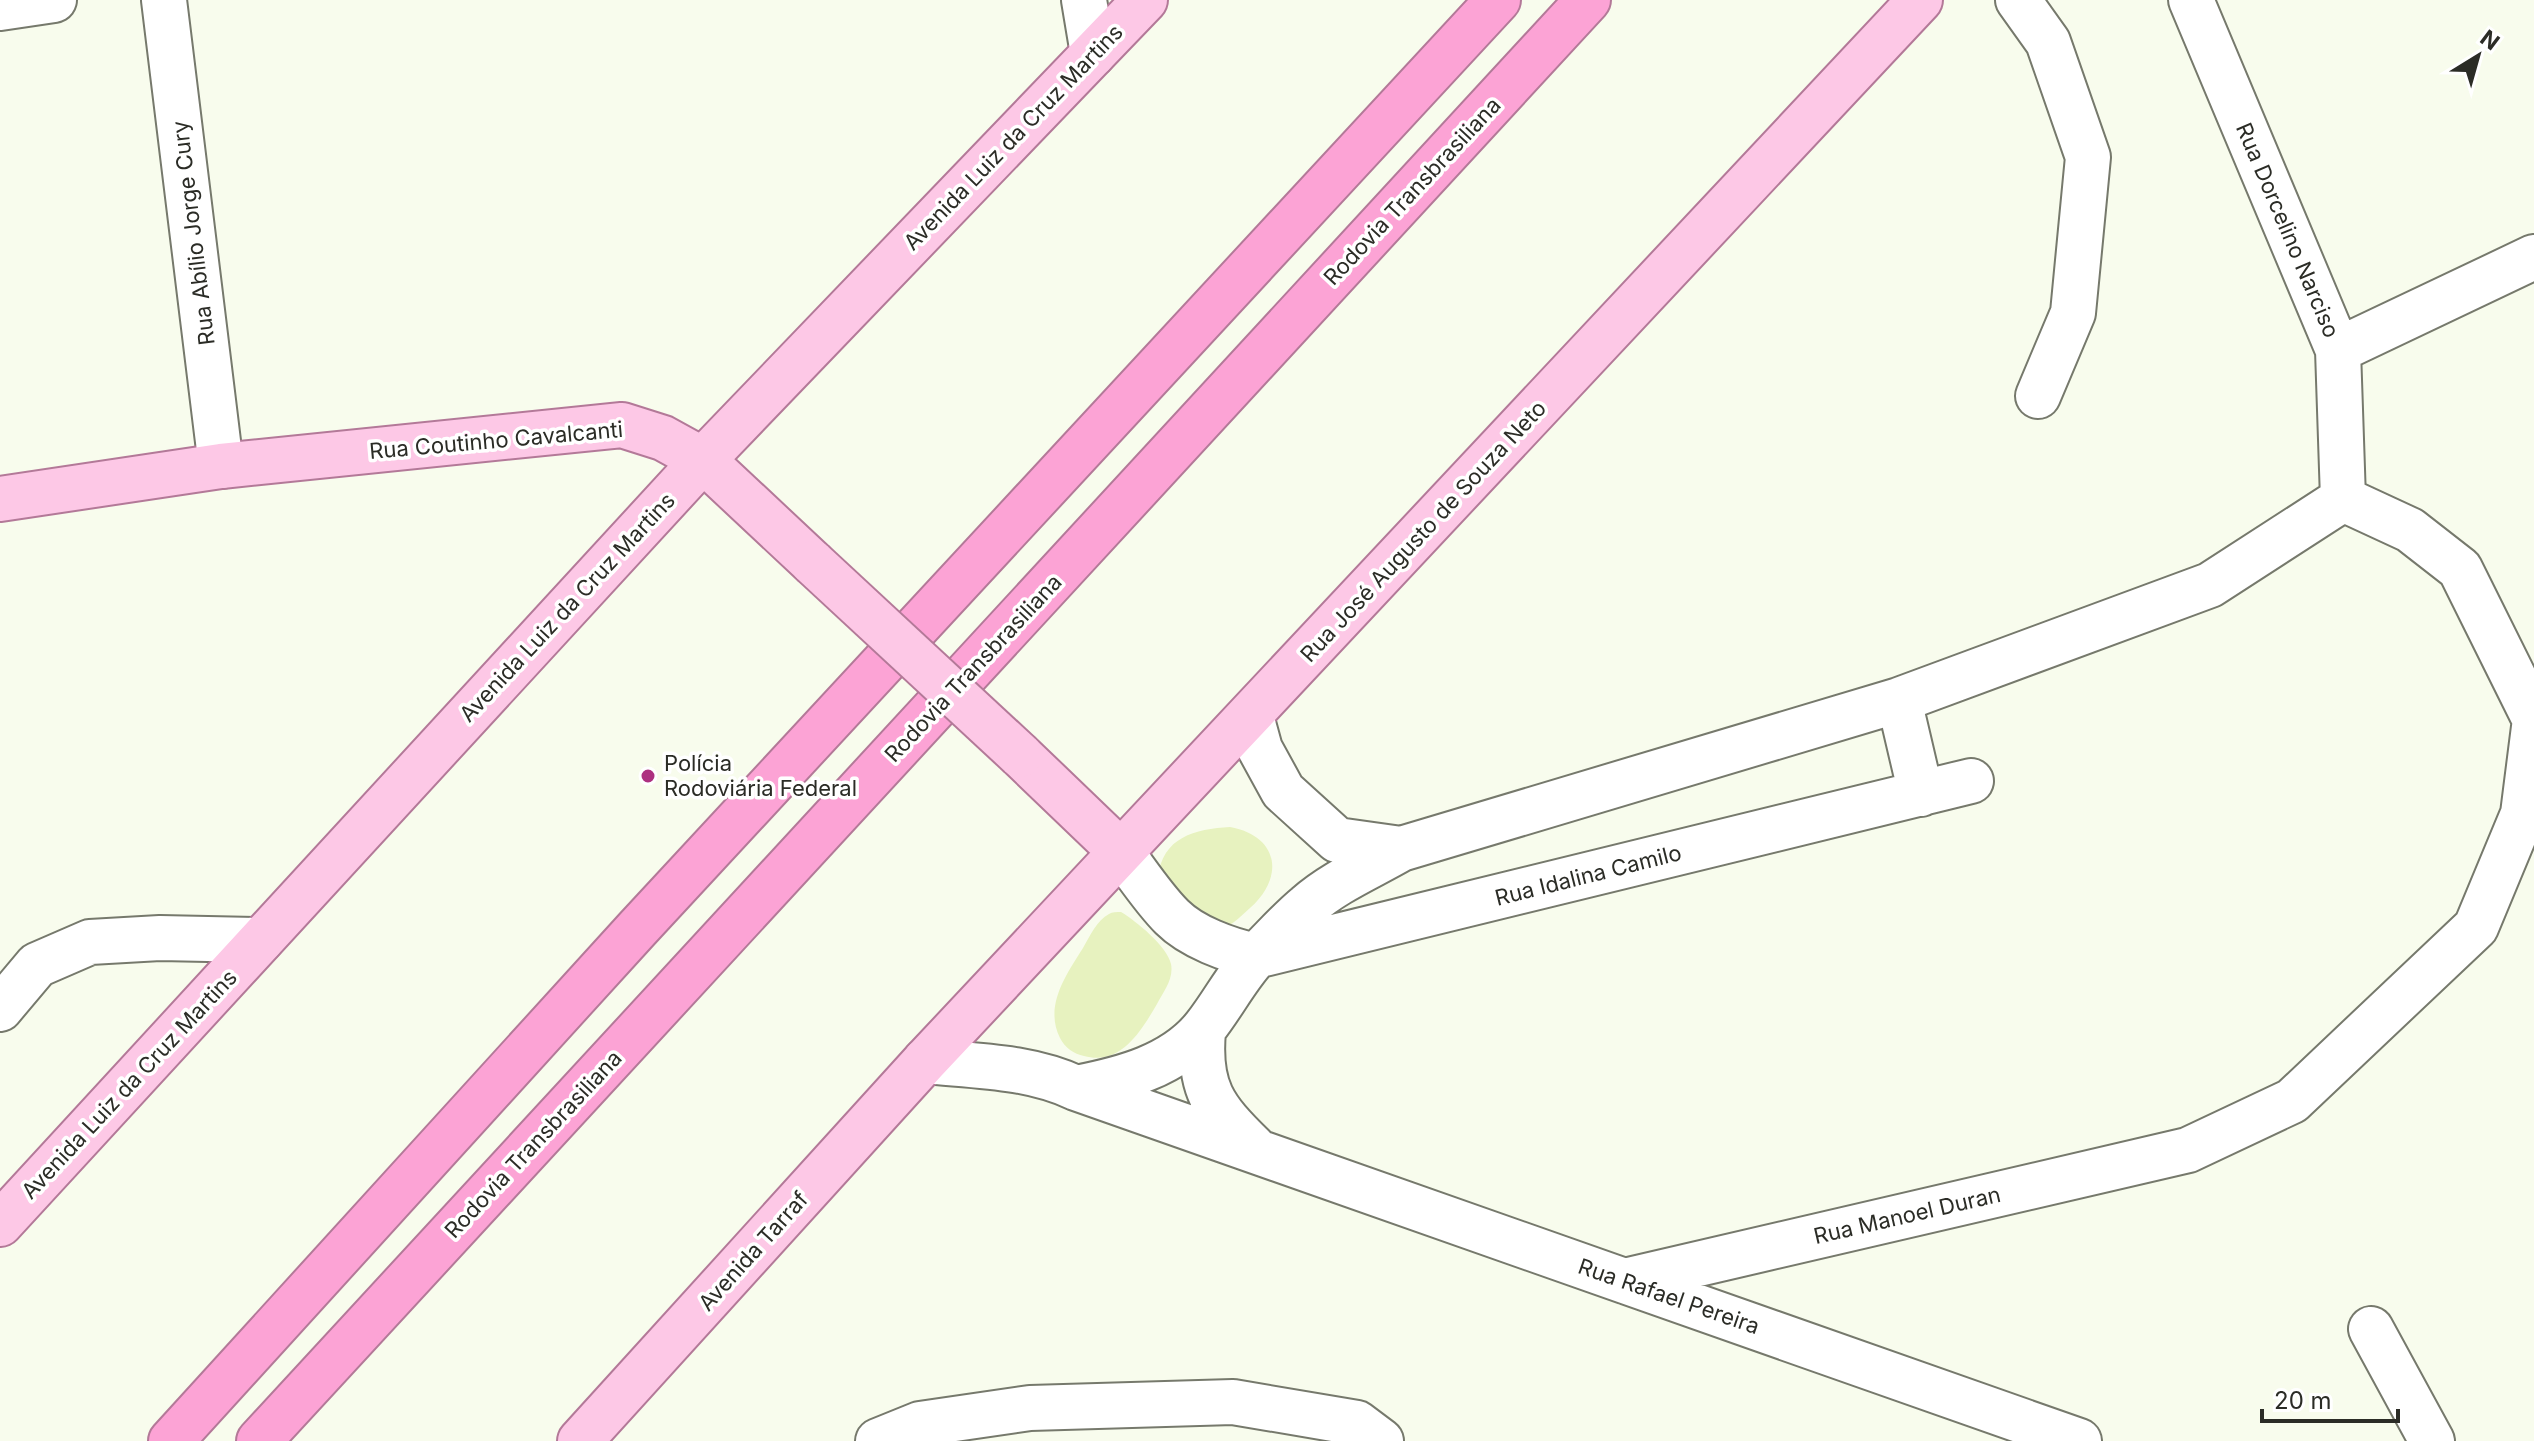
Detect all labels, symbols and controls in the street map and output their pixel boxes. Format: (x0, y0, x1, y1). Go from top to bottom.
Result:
north arrow (2438, 16, 2518, 96)
street label: Avenida Luiz da Cruz Martins (898, 19, 1128, 255)
text: N (2476, 25, 2505, 55)
street label: Rodovia Transbrasiliana (1318, 92, 1506, 290)
street label: Rua Abílio Jorge Cury (166, 119, 220, 347)
street label: Rua Dorcelino Narciso (2231, 119, 2345, 341)
street label: Rua José Augusto de Souza Neto (1295, 395, 1551, 667)
street label: Rua Coutinho Cavalcanti (368, 416, 624, 464)
street label: Avenida Luiz da Cruz Martins (454, 487, 680, 727)
street label: Rodovia Transbrasiliana (879, 569, 1067, 767)
place label: Polícia Rodoviária Federal (664, 750, 857, 801)
marker: Polícia Rodoviária Federal (639, 767, 657, 785)
street label: Rua Idalina Camilo (1492, 839, 1684, 911)
street label: Avenida Luiz da Cruz Martins (16, 964, 242, 1204)
street label: Rodovia Transbrasiliana (439, 1045, 627, 1243)
street label: Rua Manoel Duran (1811, 1181, 2003, 1249)
street label: Avenida Tarraf (693, 1186, 813, 1316)
street label: Rua Rafael Pereira (1575, 1253, 1763, 1339)
scale bar (2262, 1373, 2398, 1423)
text: 20 m (2274, 1386, 2332, 1415)

